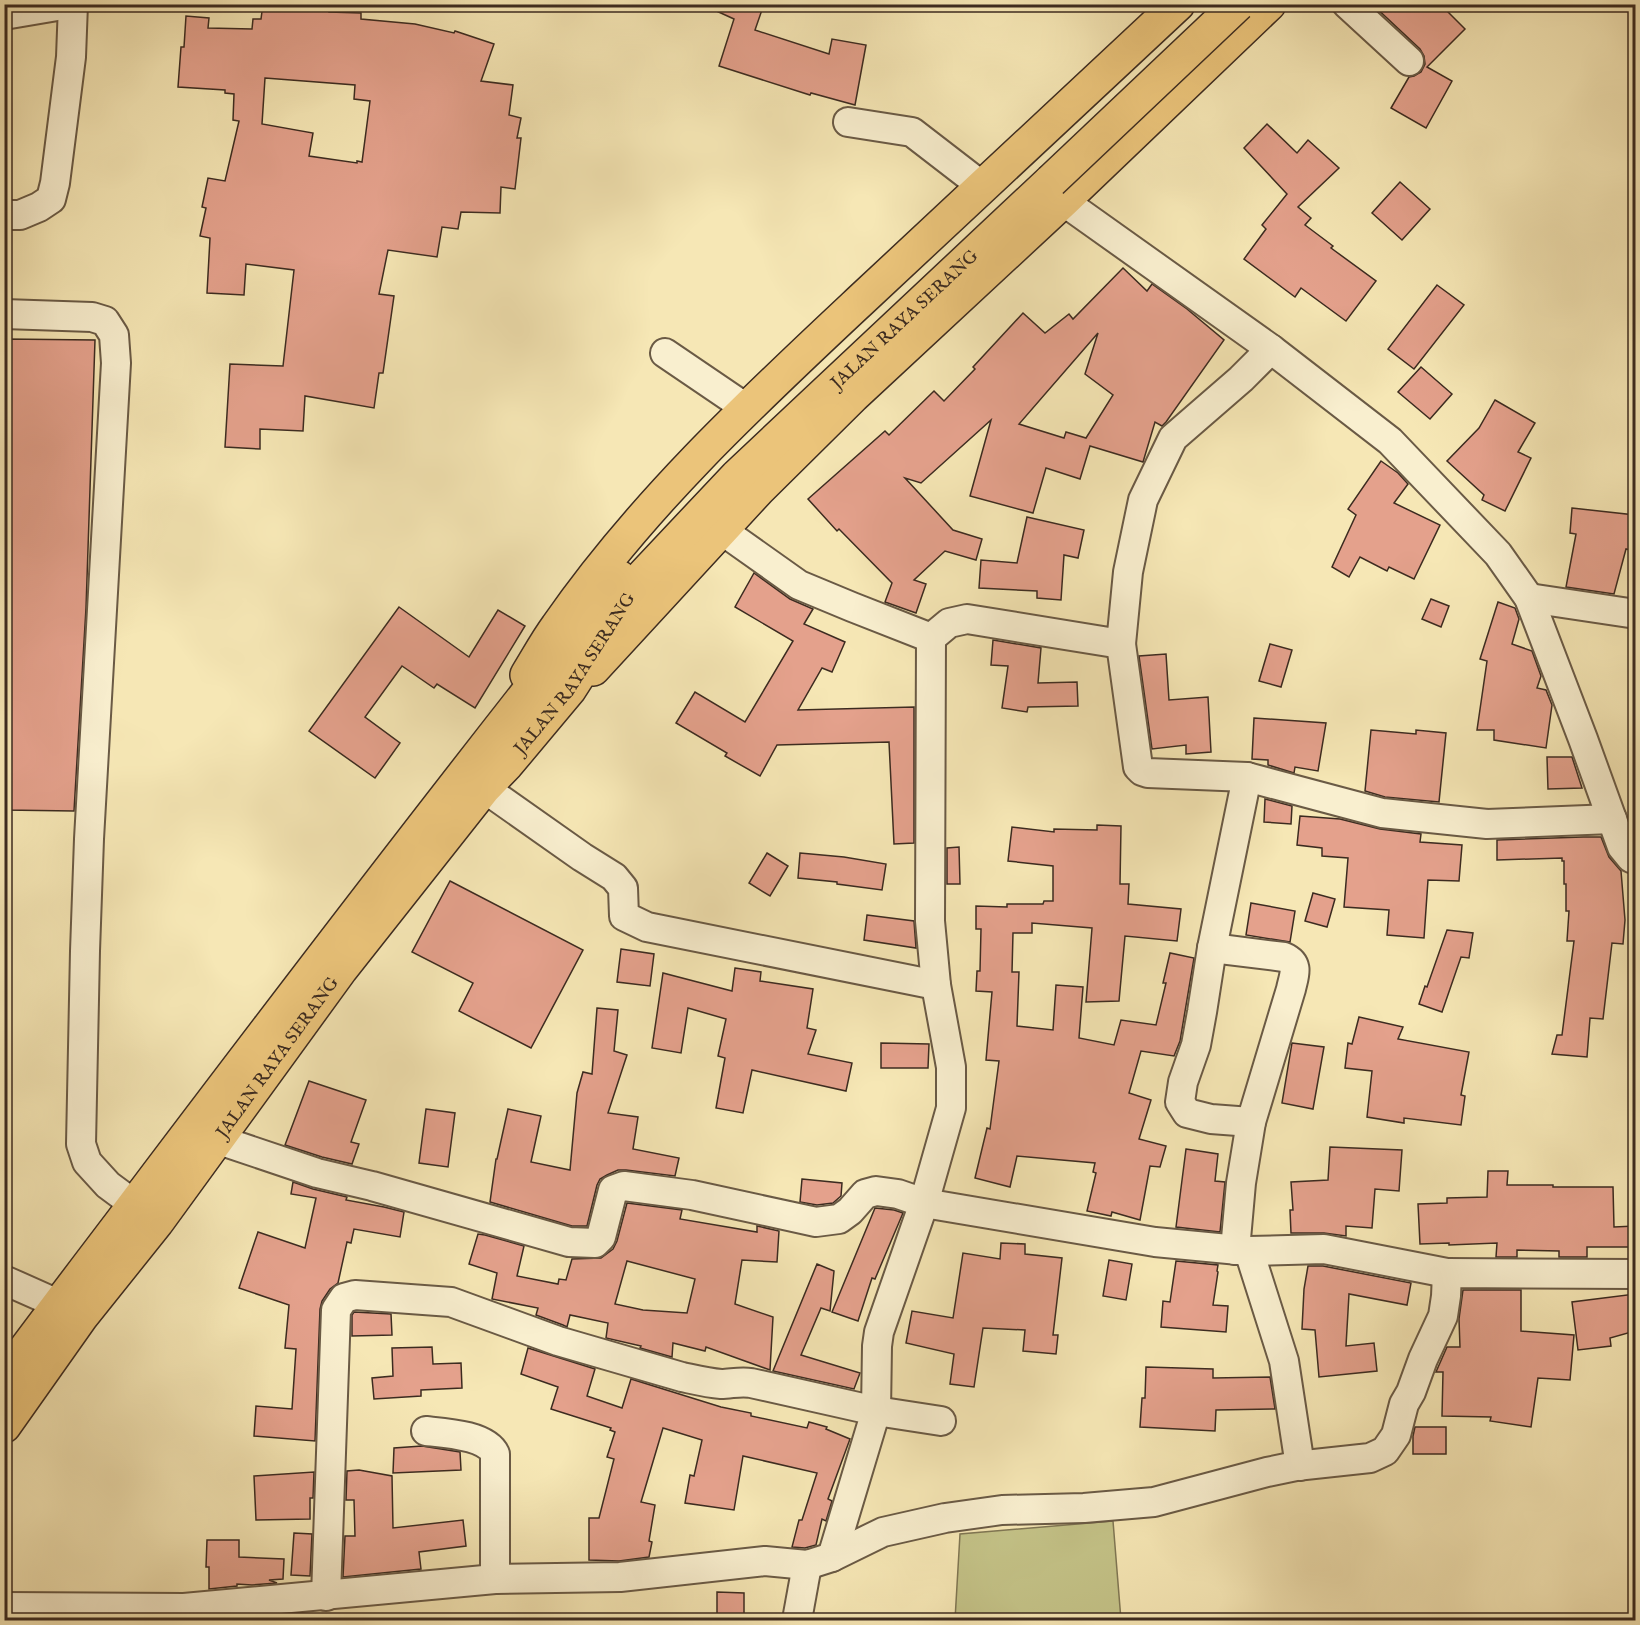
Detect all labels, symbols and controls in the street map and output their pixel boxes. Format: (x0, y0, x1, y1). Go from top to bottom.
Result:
street label: JALAN RAYA SERANG (825, 245, 984, 396)
street label: JALAN RAYA SERANG (508, 588, 642, 762)
street label: JALAN RAYA SERANG (211, 972, 345, 1145)

